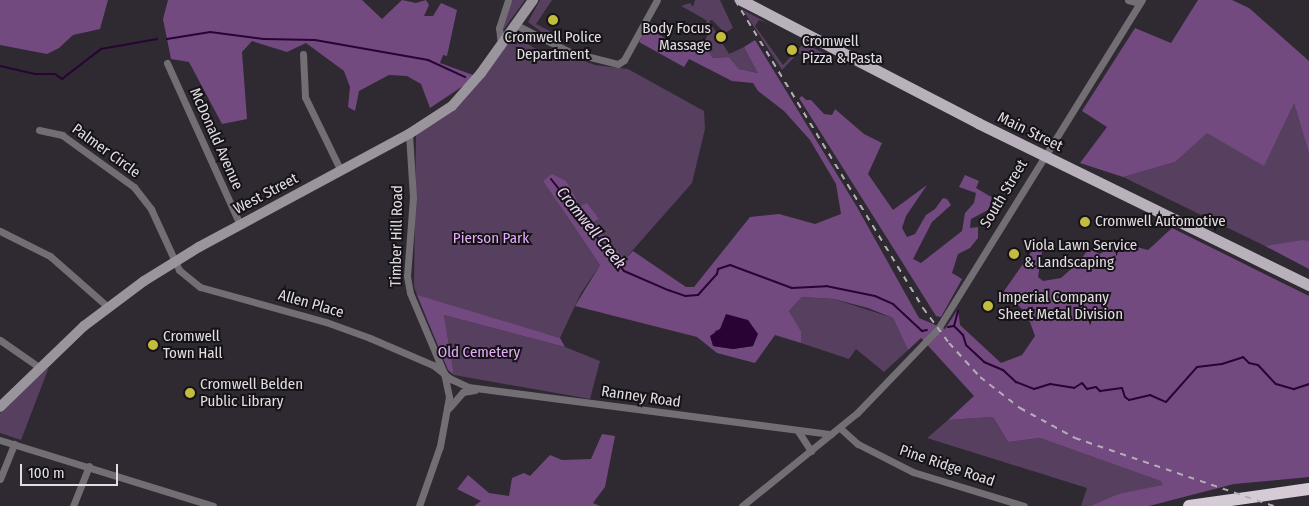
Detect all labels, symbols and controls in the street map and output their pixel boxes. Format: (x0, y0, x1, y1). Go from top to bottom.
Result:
marker: Cromwell Police Department (547, 14, 559, 26)
place label: Body Focus Massage (642, 19, 711, 54)
place label: Cromwell Police Department (505, 28, 601, 63)
marker: Body Focus Massage (715, 31, 727, 43)
place label: Cromwell Pizza & Pasta (802, 32, 883, 67)
marker: Cromwell Pizza & Pasta (786, 44, 798, 56)
street label: McDonald Avenue (186, 85, 246, 193)
street label: Main Street (995, 109, 1065, 155)
street label: Palmer Circle (68, 120, 144, 182)
street label: South Street (977, 157, 1031, 231)
street label: West Street (231, 170, 301, 218)
water label: Cromwell Creek (552, 183, 630, 273)
street label: Timber Hill Road (387, 185, 407, 287)
place label: Cromwell Automotive (1095, 213, 1226, 231)
marker: Cromwell Automotive (1079, 216, 1091, 228)
park label: Pierson Park (453, 230, 529, 248)
place label: Viola Lawn Service & Landscaping (1024, 236, 1137, 271)
marker: Viola Lawn Service & Landscaping (1008, 248, 1020, 260)
street label: Allen Place (276, 286, 346, 322)
place label: Imperial Company Sheet Metal Division (998, 288, 1123, 323)
marker: Imperial Company Sheet Metal Division (982, 300, 994, 312)
place label: Cromwell Town Hall (163, 327, 222, 362)
marker: Cromwell Town Hall (147, 339, 159, 351)
park label: Old Cemetery (438, 344, 520, 362)
place label: Cromwell Belden Public Library (200, 375, 303, 410)
street label: Ranney Road (600, 383, 682, 411)
marker: Cromwell Belden Public Library (184, 387, 196, 399)
street label: Pine Ridge Road (897, 441, 997, 491)
scale bar (22, 454, 120, 486)
text: 100 m (28, 464, 65, 482)

